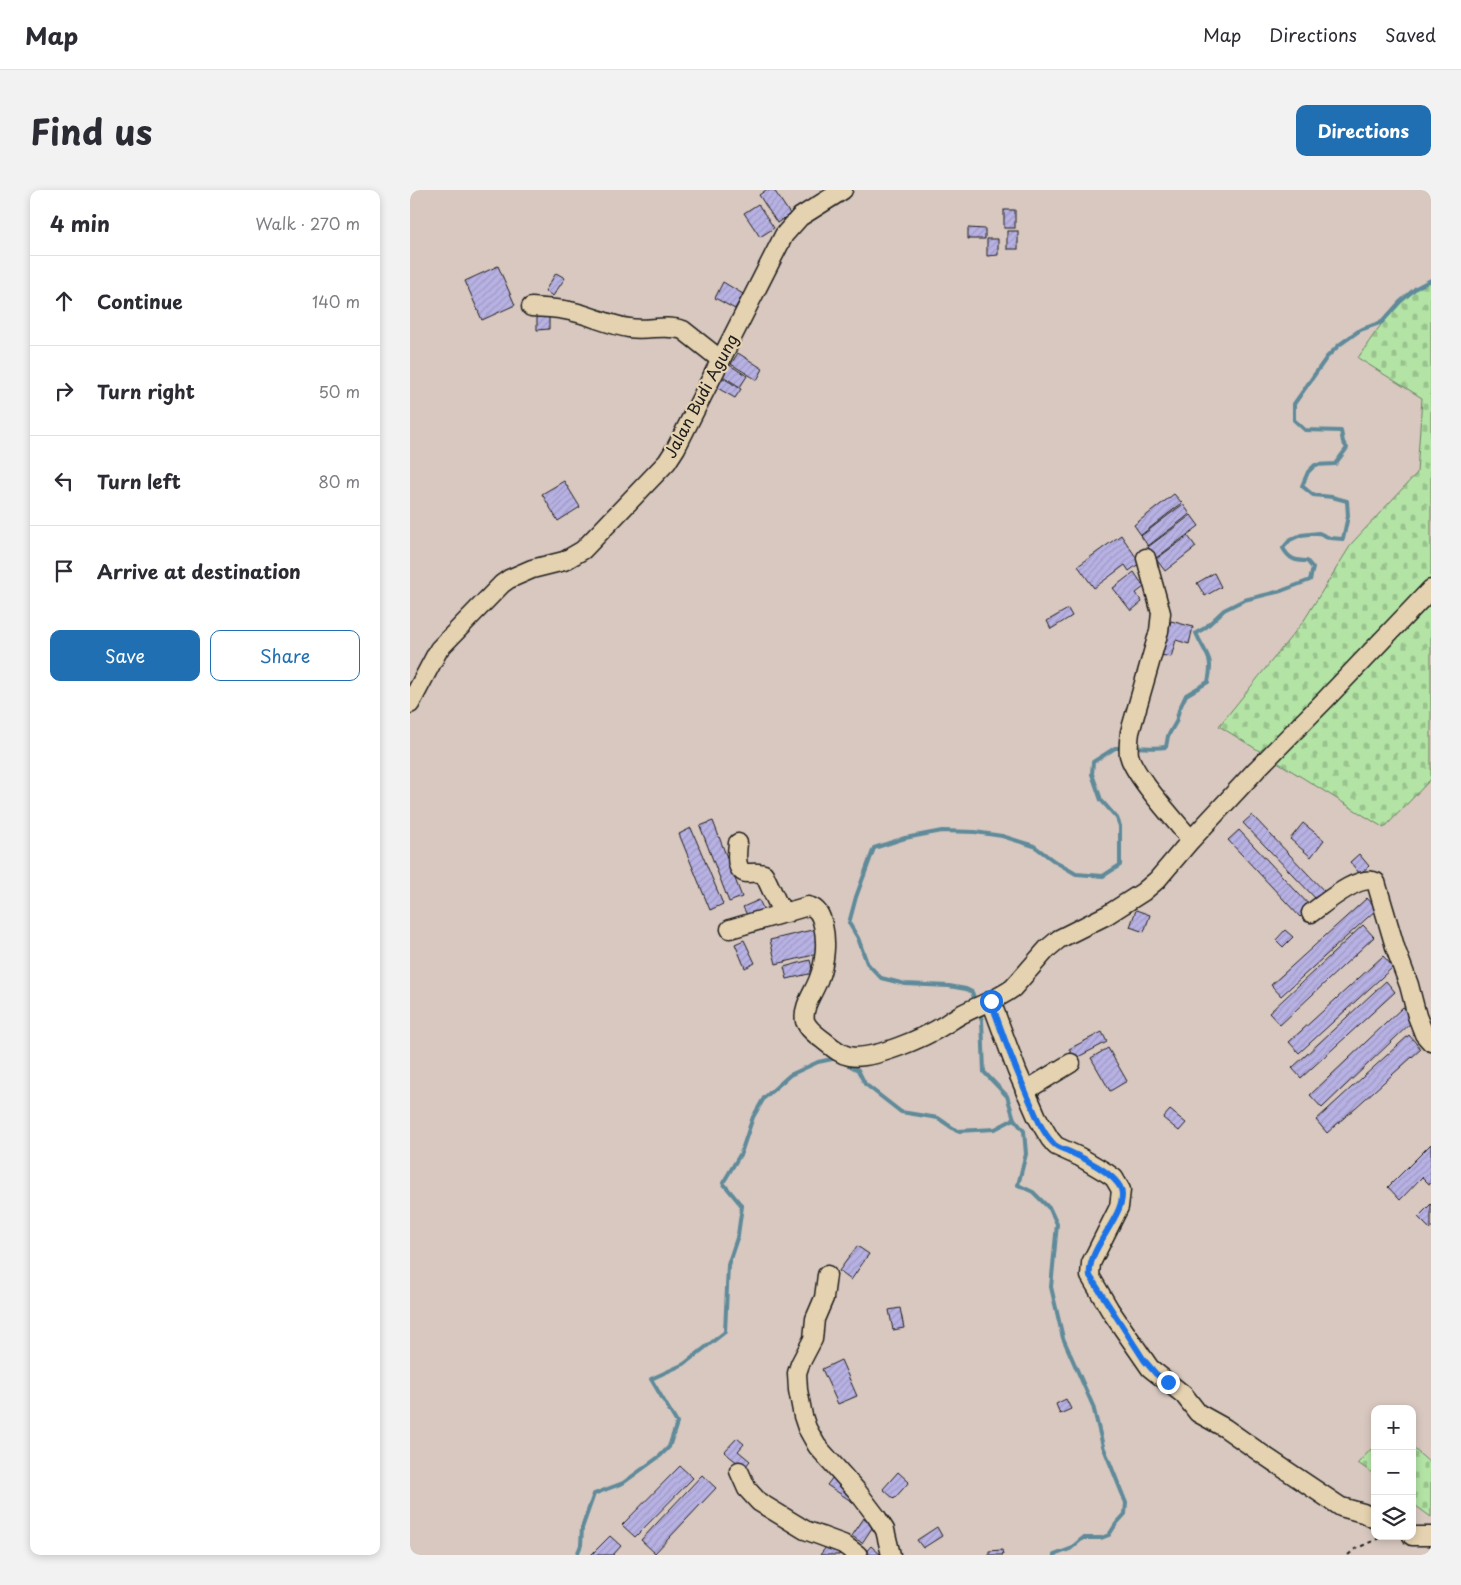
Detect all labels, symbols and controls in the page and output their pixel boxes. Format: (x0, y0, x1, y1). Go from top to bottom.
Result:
text: Map (25, 17, 78, 53)
text: Map (1203, 21, 1241, 48)
text: Directions (1269, 21, 1357, 48)
text: Saved (1385, 21, 1436, 48)
text: Find us (30, 104, 152, 157)
button: Directions (1296, 105, 1431, 156)
text: 4 min (50, 207, 110, 239)
text: Walk · 270 m (256, 211, 360, 235)
icon: ahead (50, 287, 78, 315)
text: Continue (97, 287, 183, 315)
text: 140 m (312, 289, 360, 313)
street label: Jalan Budi Agung (657, 329, 743, 462)
icon: right (50, 377, 78, 405)
text: Turn right (97, 377, 195, 405)
text: 50 m (319, 379, 360, 403)
icon: left (50, 467, 78, 495)
text: Turn left (97, 467, 181, 495)
text: 80 m (318, 469, 360, 493)
icon: arrive (50, 557, 78, 585)
text: Arrive at destination (97, 557, 301, 585)
button: Save (50, 630, 200, 681)
button: Share (210, 630, 360, 681)
route start (980, 990, 1003, 1013)
route end (1157, 1371, 1180, 1394)
map controls (1371, 1405, 1416, 1540)
button: + (1371, 1405, 1416, 1450)
button: − (1371, 1450, 1416, 1495)
button: layers (1371, 1495, 1416, 1540)

